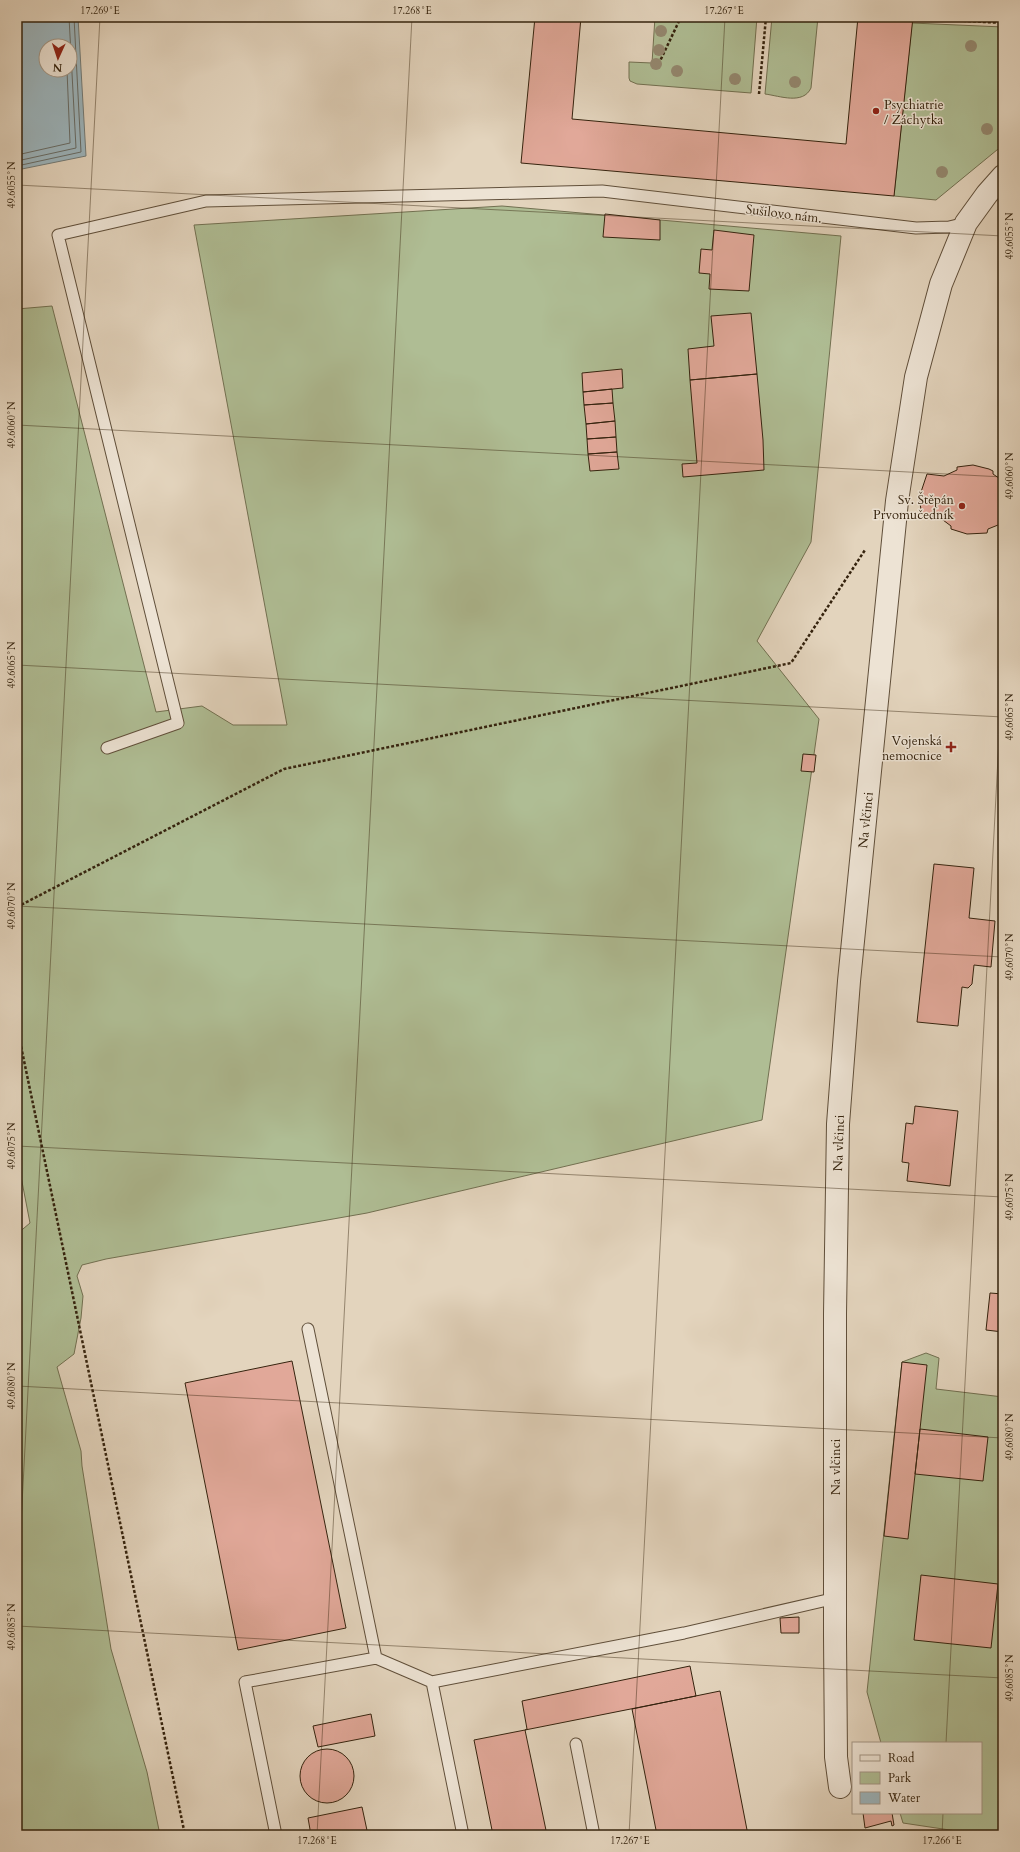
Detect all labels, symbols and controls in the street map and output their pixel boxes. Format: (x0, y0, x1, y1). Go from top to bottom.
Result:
text: 17.269°E (80, 4, 120, 18)
text: 17.268°E (392, 4, 432, 18)
text: 17.267°E (704, 4, 744, 18)
north arrow (38, 38, 78, 78)
text: N (52, 60, 63, 75)
place label: Psychiatrie / Záchytka (884, 96, 944, 129)
marker: Psychiatrie / Záchytka (871, 106, 881, 116)
text: 49.6055°N (5, 161, 19, 208)
street label: Sušilovo nám. (745, 200, 823, 228)
text: 49.6055°N (1003, 212, 1017, 259)
text: 49.6060°N (5, 401, 19, 448)
text: 49.6060°N (1003, 452, 1017, 499)
place label: Sv. Štěpán Prvomučedník (873, 491, 955, 524)
marker: Sv. Štěpán Prvomučedník (957, 501, 967, 511)
text: 49.6065°N (5, 641, 19, 688)
text: 49.6065°N (1003, 693, 1017, 740)
place label: Vojenská nemocnice (882, 732, 942, 765)
marker: Vojenská nemocnice (945, 741, 957, 753)
street label: Na vlčinci (854, 791, 878, 849)
text: 49.6070°N (5, 882, 19, 929)
text: 49.6070°N (1003, 933, 1017, 980)
street label: Na vlčinci (829, 1114, 849, 1172)
text: 49.6075°N (5, 1122, 19, 1169)
text: 49.6075°N (1003, 1173, 1017, 1220)
text: 49.6080°N (5, 1362, 19, 1409)
text: 49.6080°N (1003, 1413, 1017, 1460)
street label: Na vlčinci (827, 1438, 845, 1495)
text: 49.6085°N (5, 1603, 19, 1650)
text: 49.6085°N (1003, 1654, 1017, 1701)
legend (852, 1742, 982, 1814)
text: Road (888, 1750, 915, 1766)
text: Park (888, 1770, 912, 1786)
text: Water (887, 1790, 921, 1806)
text: 17.268°E (297, 1834, 337, 1848)
text: 17.267°E (610, 1834, 650, 1848)
text: 17.266°E (922, 1834, 962, 1848)

